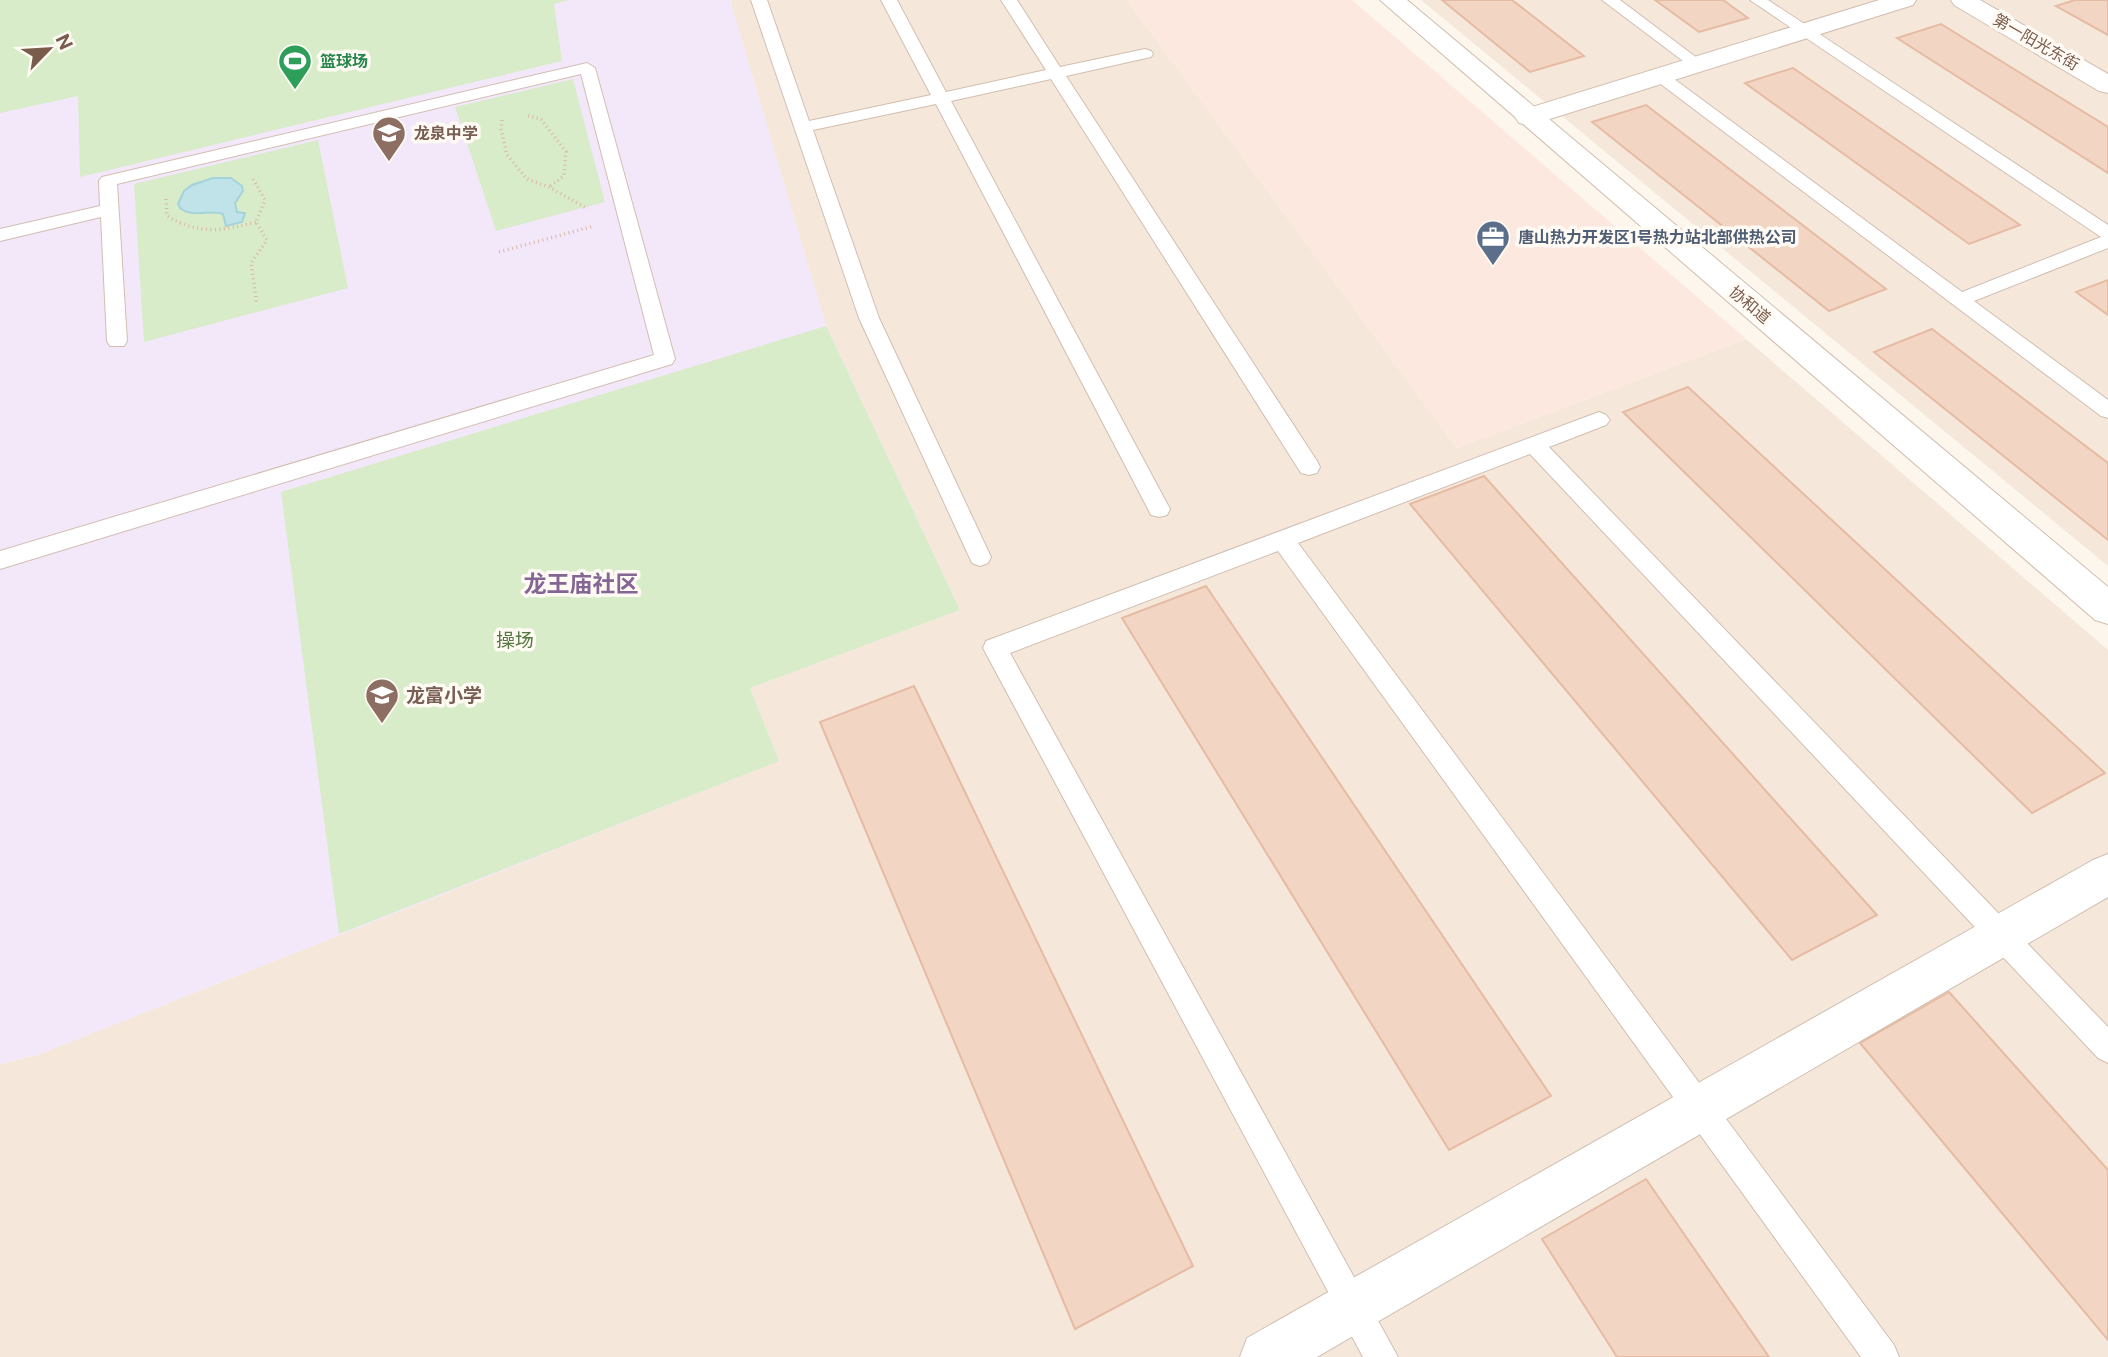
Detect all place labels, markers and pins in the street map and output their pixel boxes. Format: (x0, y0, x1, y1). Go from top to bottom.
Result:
sports icon: 篮球场 (276, 42, 314, 91)
place label: 篮球场 (320, 52, 368, 71)
school or university icon: 龙泉中学 (370, 114, 408, 163)
place label: 龙泉中学 (414, 124, 478, 143)
office icon: 唐山热力开发区1号热力站北部供热公司 (1474, 218, 1512, 267)
place label: 唐山热力开发区1号热力站北部供热公司 (1518, 228, 1797, 247)
school or university icon: 龙富小学 (363, 676, 401, 725)
place label: 龙富小学 (406, 684, 482, 706)

